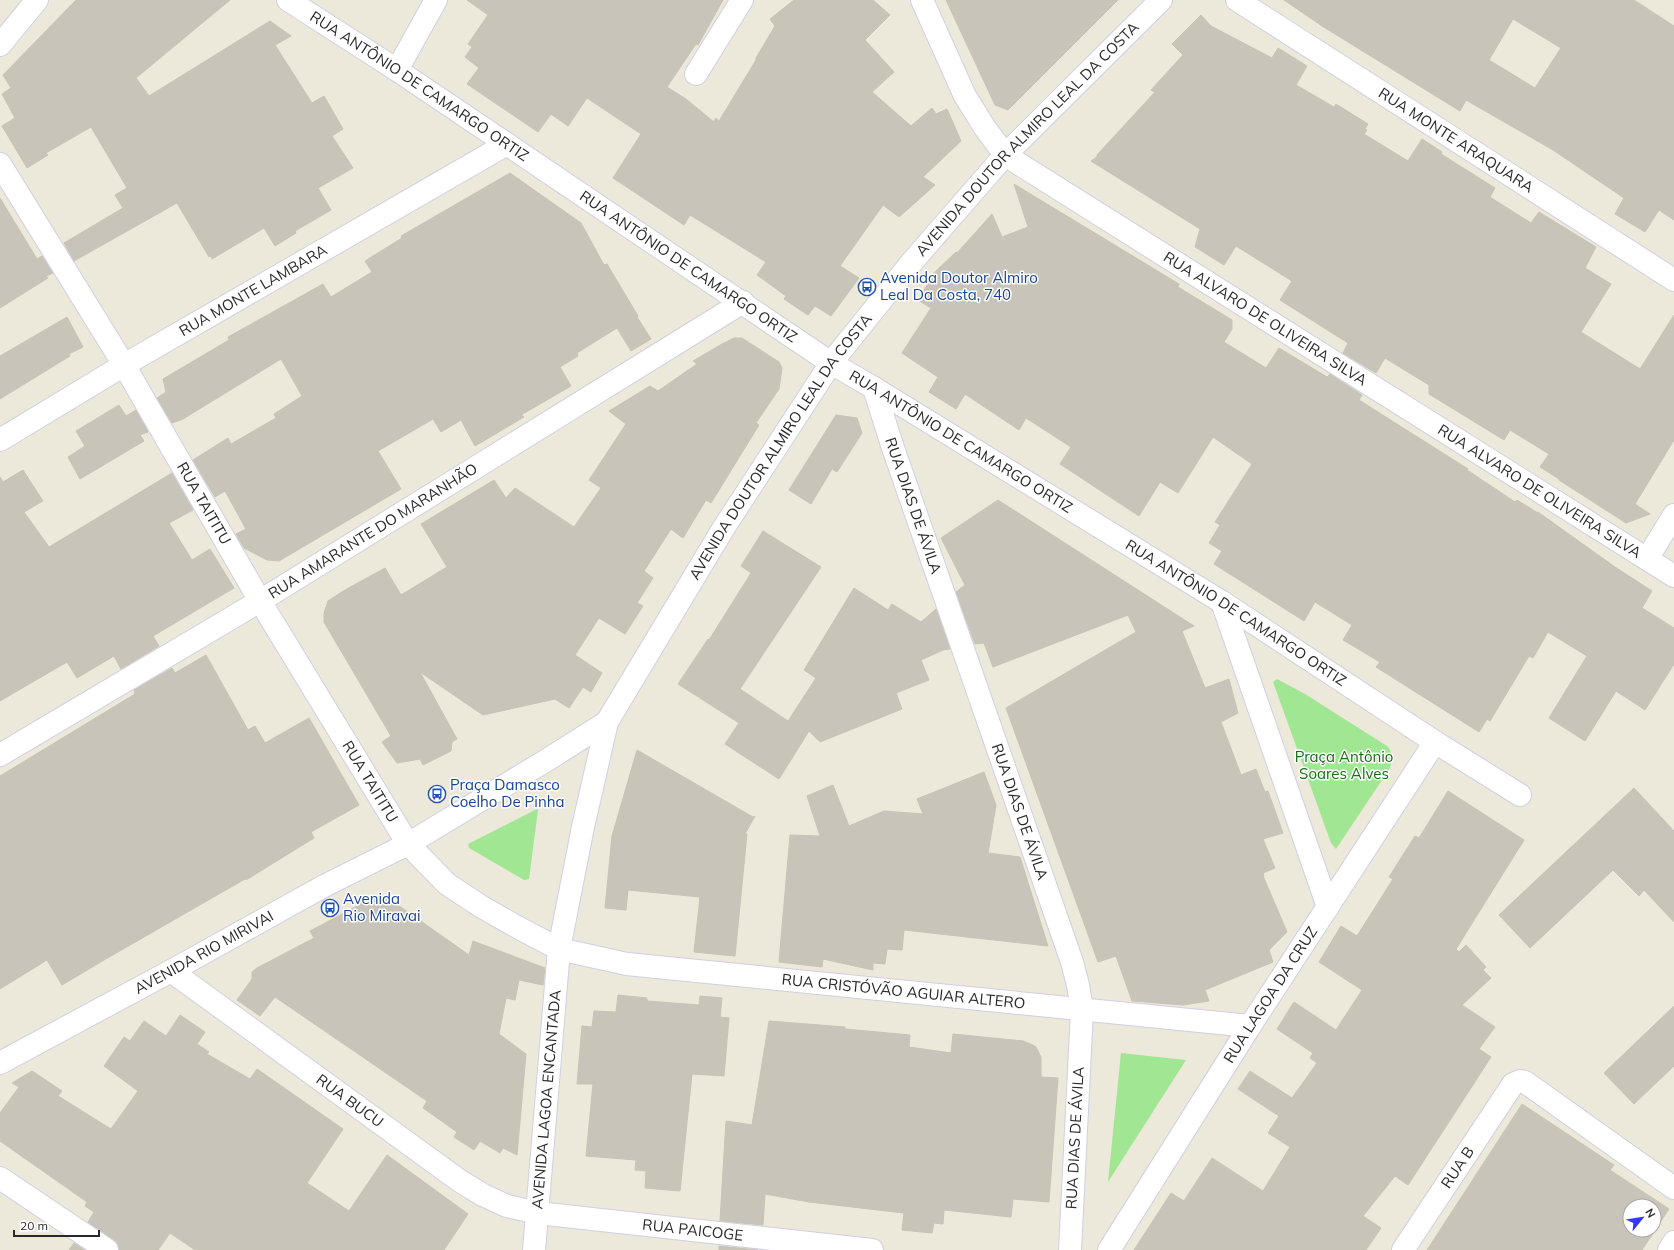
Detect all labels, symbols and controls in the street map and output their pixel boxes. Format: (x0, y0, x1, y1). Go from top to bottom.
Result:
street label: RUA ANTÔNIO DE CAMARGO ORTIZ (307, 7, 532, 165)
street label: AVENIDA DOUTOR ALMIRO LEAL DA COSTA (911, 17, 1143, 260)
street label: RUA MONTE ARAQUARA (1375, 83, 1537, 197)
street label: RUA ANTÔNIO DE CAMARGO ORTIZ (576, 186, 801, 346)
street label: RUA MONTE LAMBARA (175, 240, 330, 340)
street label: RUA ALVARO DE OLIVEIRA SILVA (1160, 247, 1371, 390)
place label: Avenida Doutor Almiro Leal Da Costa, 740 (880, 268, 1038, 304)
bus stop icon: Avenida Doutor Almiro Leal Da Costa, 740 (857, 277, 877, 297)
street label: AVENIDA DOUTOR ALMIRO LEAL DA COSTA (685, 310, 876, 583)
street label: RUA ANTÔNIO DE CAMARGO ORTIZ (846, 366, 1076, 517)
street label: RUA ALVARO DE OLIVEIRA SILVA (1434, 420, 1645, 562)
street label: RUA DIAS DE ÁVILA (881, 435, 946, 576)
street label: RUA TAITITU (173, 459, 235, 548)
street label: RUA AMARANTE DO MARANHÃO (265, 459, 481, 603)
street label: RUA ANTÔNIO DE CAMARGO ORTIZ (1122, 535, 1350, 690)
street label: RUA TAITITU (338, 737, 402, 826)
street label: RUA DIAS DE ÁVILA (988, 741, 1053, 882)
park label: Praça Antônio Soares Alves (1295, 747, 1393, 783)
place label: Praça Damasco Coelho De Pinha (450, 775, 565, 811)
bus stop icon: Praça Damasco Coelho De Pinha (427, 784, 447, 804)
place label: Avenida Rio Miravai (343, 889, 421, 925)
bus stop icon: Avenida Rio Miravai (320, 898, 340, 918)
street label: AVENIDA RIO MIRIVAI (131, 906, 277, 998)
street label: RUA LAGOA DA CRUZ (1219, 923, 1321, 1066)
street label: RUA CRISTÓVÃO AGUIAR ALTERO (781, 969, 1026, 1013)
street label: AVENIDA LAGOA ENCANTADA (527, 989, 565, 1210)
street label: RUA DIAS DE ÁVILA (1061, 1066, 1088, 1210)
street label: RUA BUCU (313, 1070, 387, 1131)
street label: RUA B (1437, 1143, 1478, 1192)
north arrow (1622, 1198, 1662, 1238)
text: N (1643, 1206, 1659, 1220)
scale bar (14, 1212, 99, 1238)
street label: RUA PAICOGE (641, 1215, 744, 1245)
text: 20 m (20, 1218, 48, 1233)

